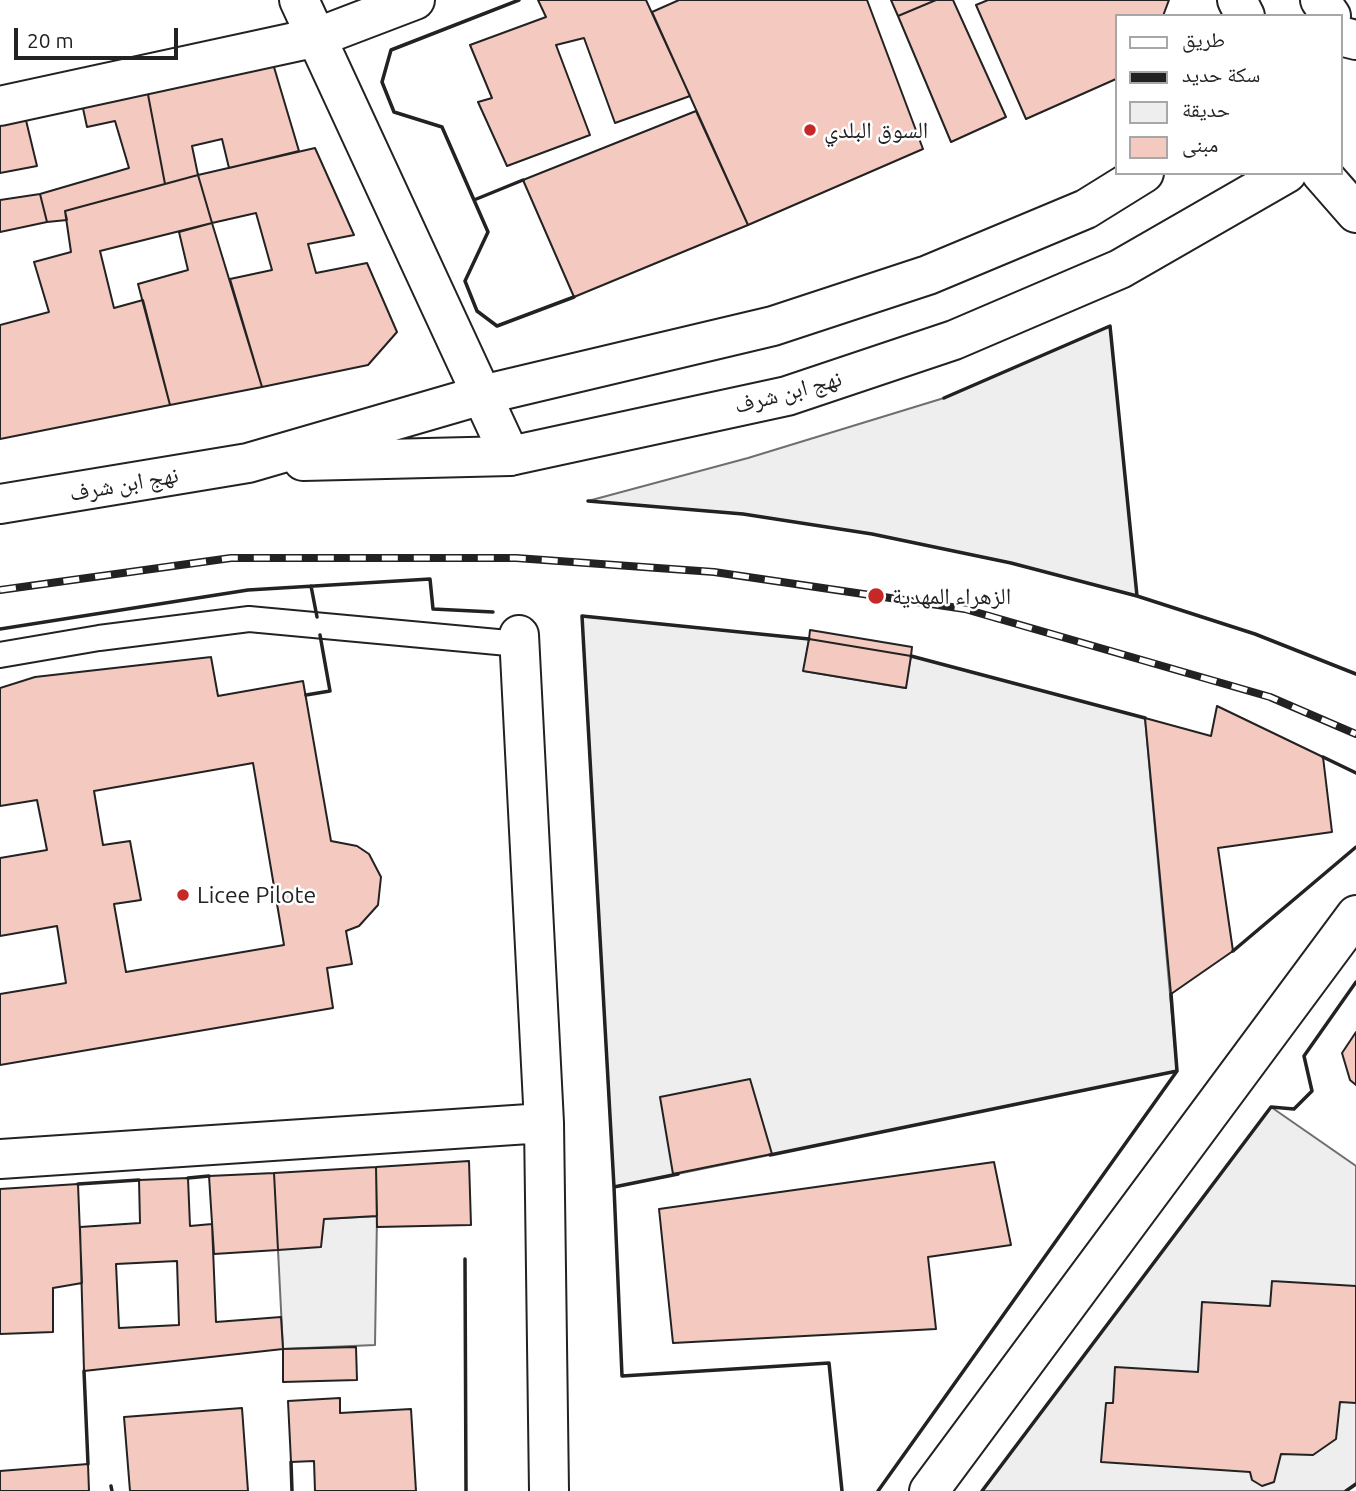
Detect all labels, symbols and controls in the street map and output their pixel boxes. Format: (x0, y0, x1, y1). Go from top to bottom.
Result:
scale bar (18, 14, 182, 58)
legend (1114, 14, 1342, 175)
text: طريق (1182, 27, 1225, 51)
text: 20 m (27, 28, 74, 52)
text: سكة حديد (1182, 62, 1260, 86)
text: حديقة (1182, 97, 1230, 121)
place label: السوق البلدي (824, 116, 928, 144)
marker: السوق البلدي (802, 122, 818, 138)
text: مبنى (1182, 132, 1218, 156)
street label: نهج ابن شرف (731, 364, 845, 420)
street label: نهج ابن شرف (67, 461, 181, 507)
place label: الزهراء المهدية (892, 582, 1011, 610)
marker: الزهراء المهدية (866, 586, 886, 606)
place label: Licee Pilote (197, 881, 316, 909)
marker: Licee Pilote (175, 887, 191, 903)

